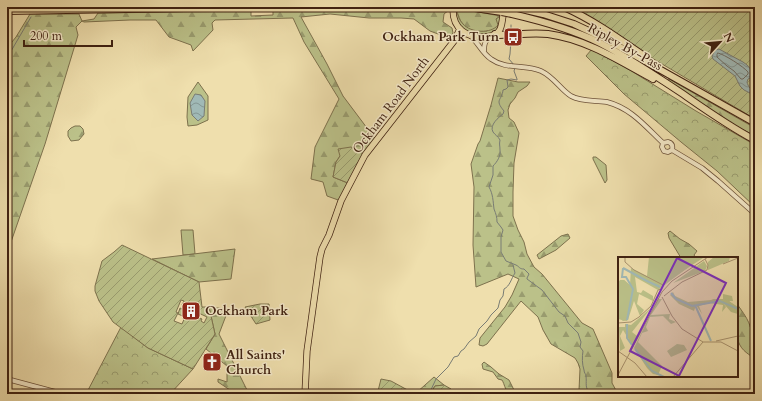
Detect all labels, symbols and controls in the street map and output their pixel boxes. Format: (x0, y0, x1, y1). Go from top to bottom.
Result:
street label: Ripley By-Pass (584, 19, 666, 75)
scale bar (24, 22, 112, 48)
north arrow (700, 22, 740, 62)
bus stop icon: Ockham Park Turn (502, 26, 524, 48)
text: 200 m (30, 28, 63, 44)
place label: Ockham Park Turn (382, 28, 500, 46)
text: N (720, 30, 738, 46)
street label: Ockham Road North (348, 53, 434, 157)
inset map (618, 257, 738, 377)
building icon: Ockham Park (180, 300, 202, 322)
place label: Ockham Park (205, 302, 289, 320)
place label: All Saints' Church (226, 346, 285, 379)
church icon: All Saints' Church (201, 351, 223, 373)

